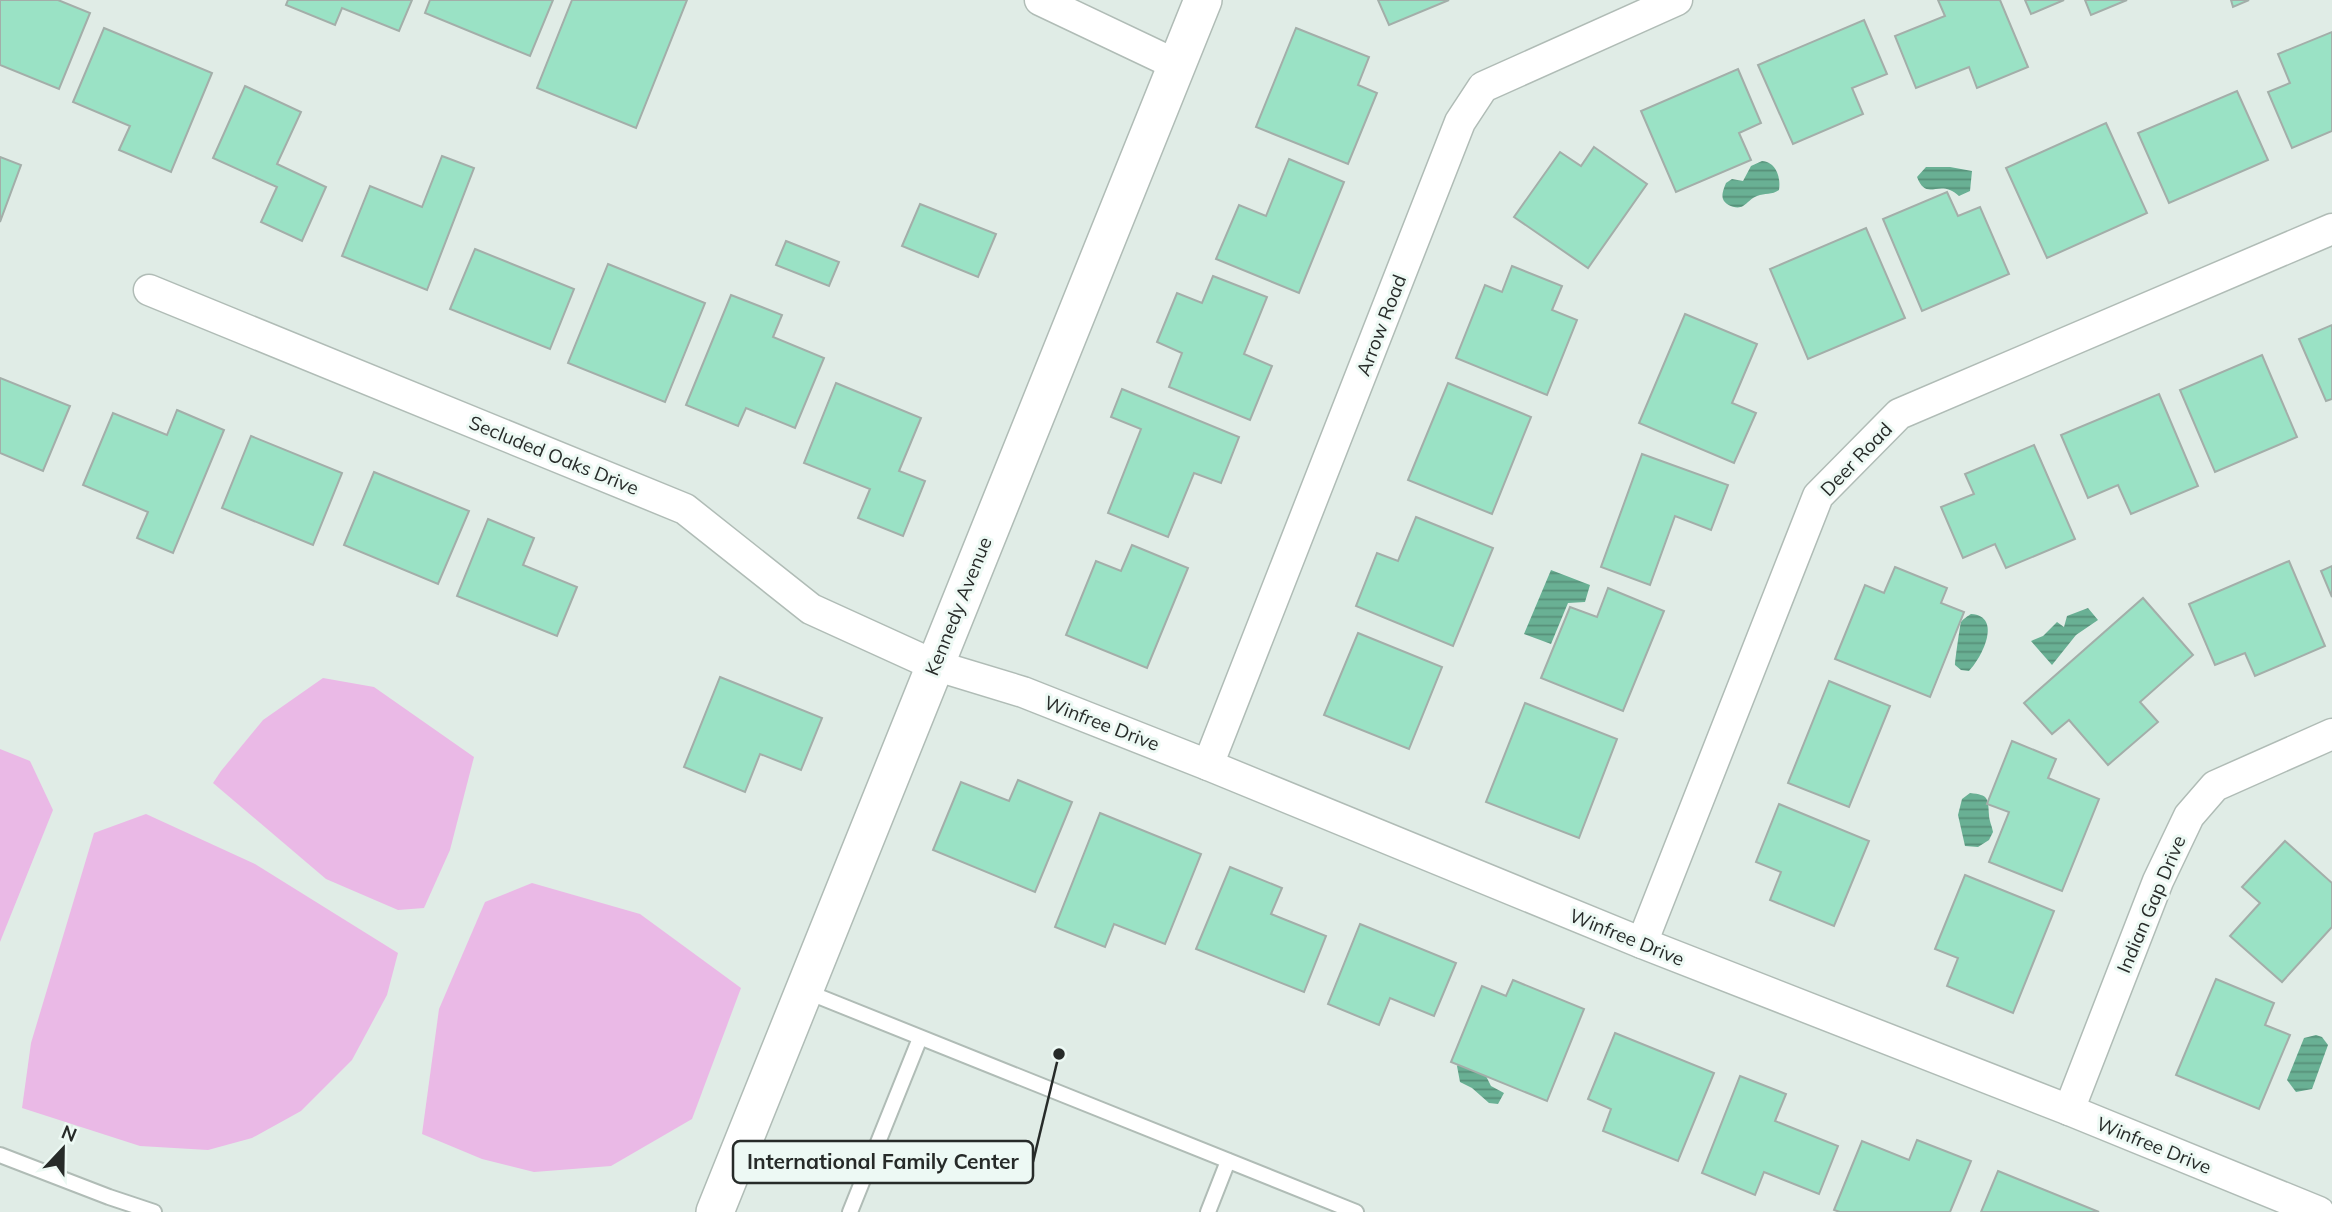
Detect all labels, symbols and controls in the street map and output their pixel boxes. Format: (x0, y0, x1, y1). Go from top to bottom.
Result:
street label: Arrow Road (1351, 271, 1411, 379)
street label: Secluded Oaks Drive (466, 410, 642, 500)
street label: Deer Road (1815, 417, 1897, 501)
street label: Kennedy Avenue (919, 533, 997, 679)
street label: Winfree Drive (1041, 690, 1163, 756)
street label: Indian Gap Drive (2111, 832, 2191, 976)
street label: Winfree Drive (1566, 903, 1688, 971)
street label: Winfree Drive (2093, 1111, 2215, 1179)
north arrow (28, 1114, 98, 1184)
text: N (58, 1119, 81, 1147)
callout: International Family Center (733, 1141, 1033, 1183)
text: International Family Center (747, 1148, 1020, 1174)

